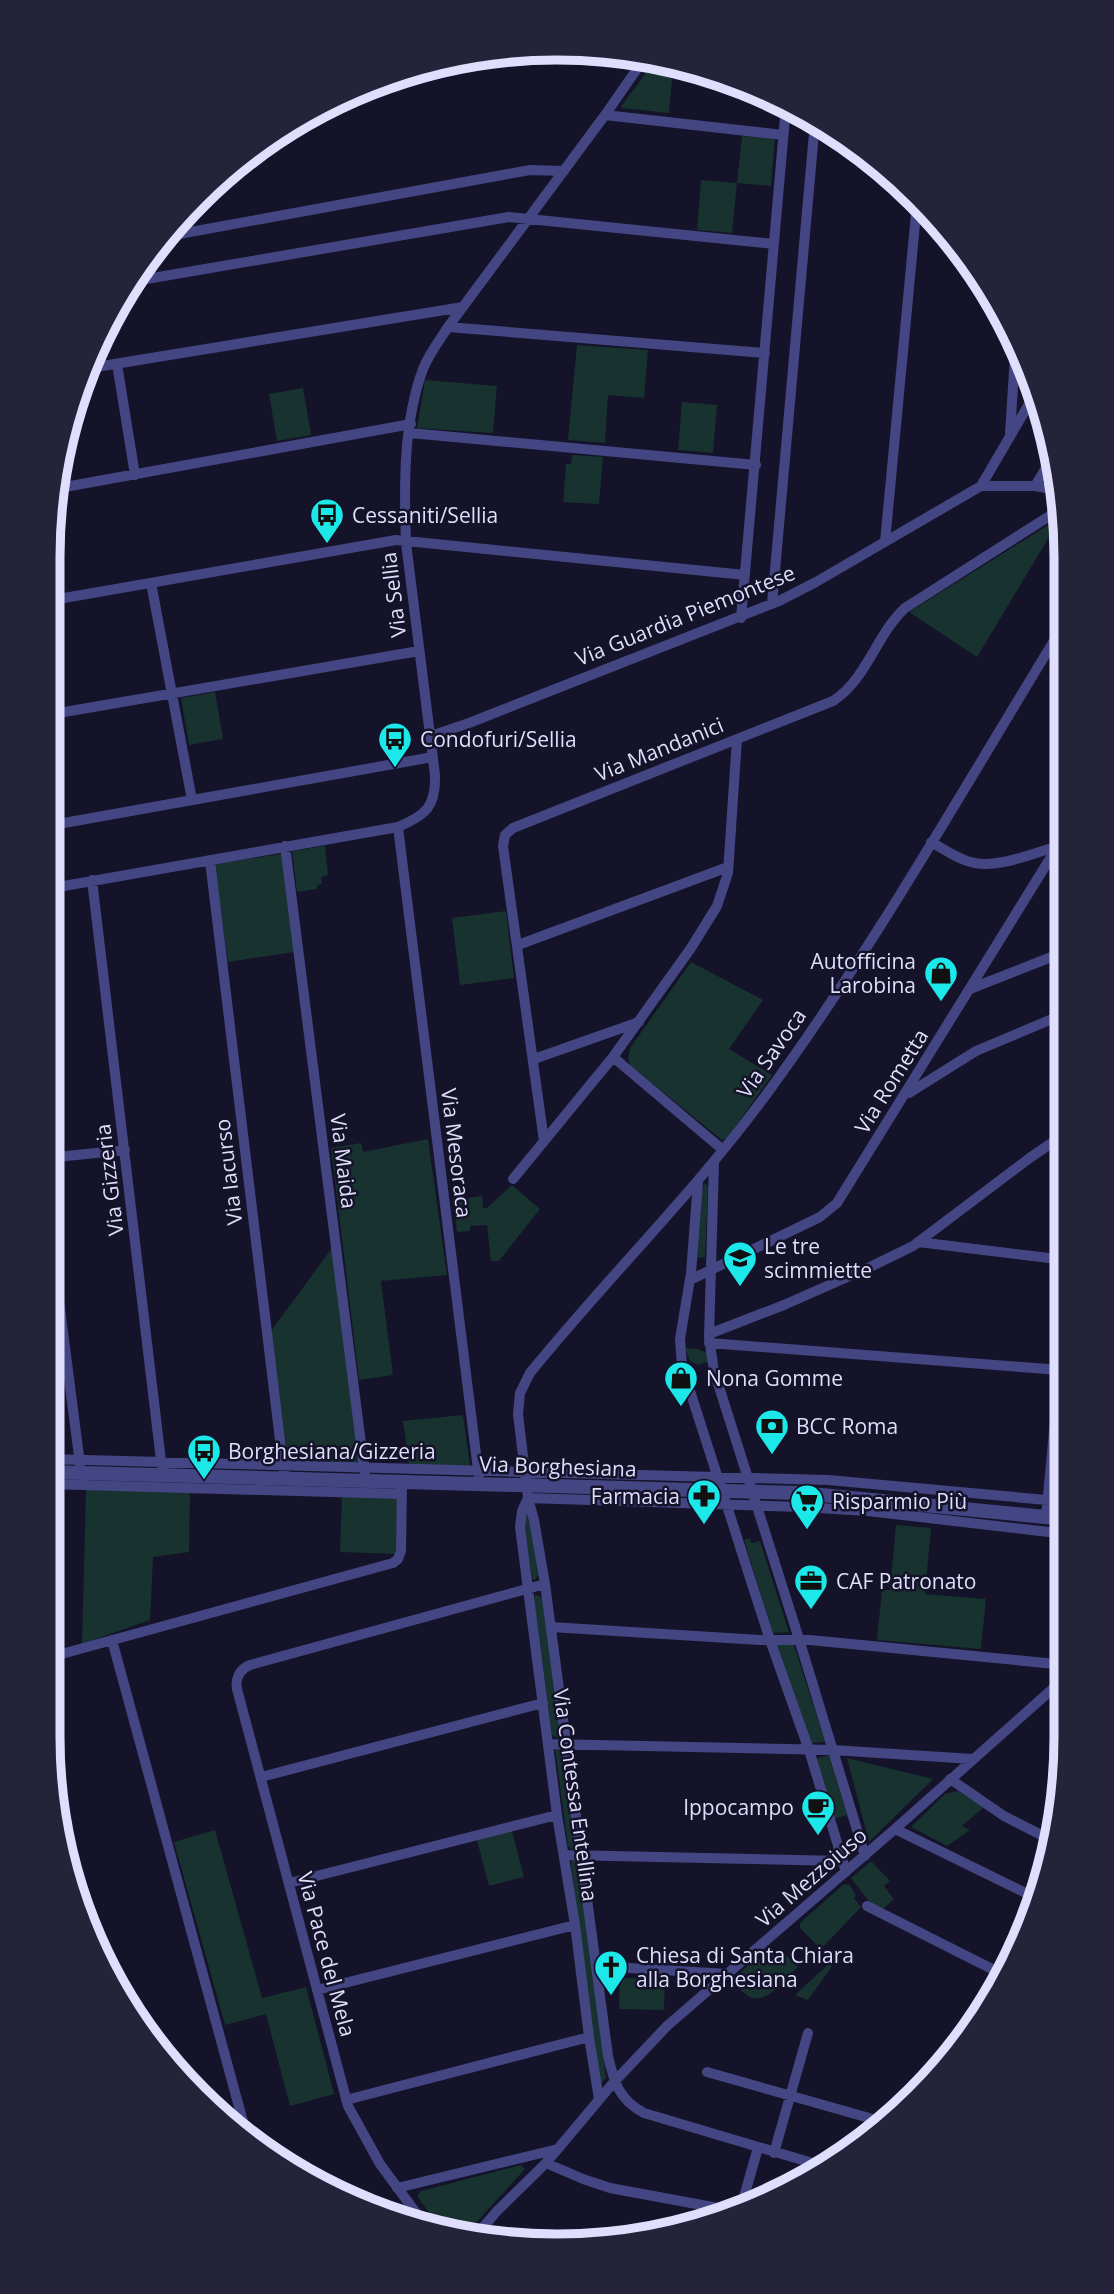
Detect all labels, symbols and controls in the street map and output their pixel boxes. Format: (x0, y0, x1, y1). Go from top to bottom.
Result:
bus stop icon: Cessaniti/Sellia (308, 496, 346, 545)
place label: Cessaniti/Sellia (352, 501, 498, 529)
street label: Via Sellia (374, 551, 412, 639)
street label: Via Guardia Piemontese (571, 558, 799, 672)
street label: Via Mandanici (590, 710, 728, 788)
bus stop icon: Condofuri/Sellia (376, 720, 414, 769)
place label: Condofuri/Sellia (420, 725, 577, 753)
place label: Autofficina Larobina (810, 947, 916, 999)
shop icon: Autofficina Larobina (922, 954, 960, 1003)
street label: Via Savoca (730, 1003, 812, 1103)
street label: Via Rometta (848, 1023, 934, 1139)
street label: Via Mesoraca (435, 1087, 479, 1219)
street label: Via Maida (324, 1112, 364, 1210)
street label: Via Iacurso (208, 1117, 248, 1227)
street label: Via Gizzeria (88, 1122, 130, 1238)
place label: Le tre scimmiette (764, 1232, 872, 1284)
school or university icon: Le tre scimmiette (721, 1239, 759, 1288)
shop icon: Nona Gomme (662, 1359, 700, 1408)
place label: Nona Gomme (706, 1364, 843, 1392)
bank icon: BCC Roma (753, 1407, 791, 1456)
place label: BCC Roma (796, 1412, 898, 1440)
bus stop icon: Borghesiana/Gizzeria (185, 1432, 223, 1481)
place label: Borghesiana/Gizzeria (228, 1437, 436, 1465)
street label: Via Borghesiana (479, 1449, 637, 1483)
pharmacy icon: Farmacia (685, 1477, 723, 1526)
place label: Farmacia (591, 1482, 680, 1510)
supermarket icon: Risparmio Più (788, 1482, 826, 1531)
place label: Risparmio Più (832, 1487, 967, 1515)
office icon: CAF Patronato (792, 1562, 830, 1611)
place label: CAF Patronato (836, 1567, 976, 1595)
street label: Via Contessa Entellina (547, 1687, 605, 1903)
cafe icon: Ippocampo (799, 1788, 837, 1837)
place label: Ippocampo (683, 1793, 794, 1821)
street label: Via Mezzoiuso (749, 1821, 873, 1933)
street label: Via Pace del Mela (292, 1868, 362, 2040)
place label: Chiesa di Santa Chiara alla Borghesiana (636, 1941, 854, 1993)
church icon: Chiesa di Santa Chiara alla Borghesiana (592, 1948, 630, 1997)

